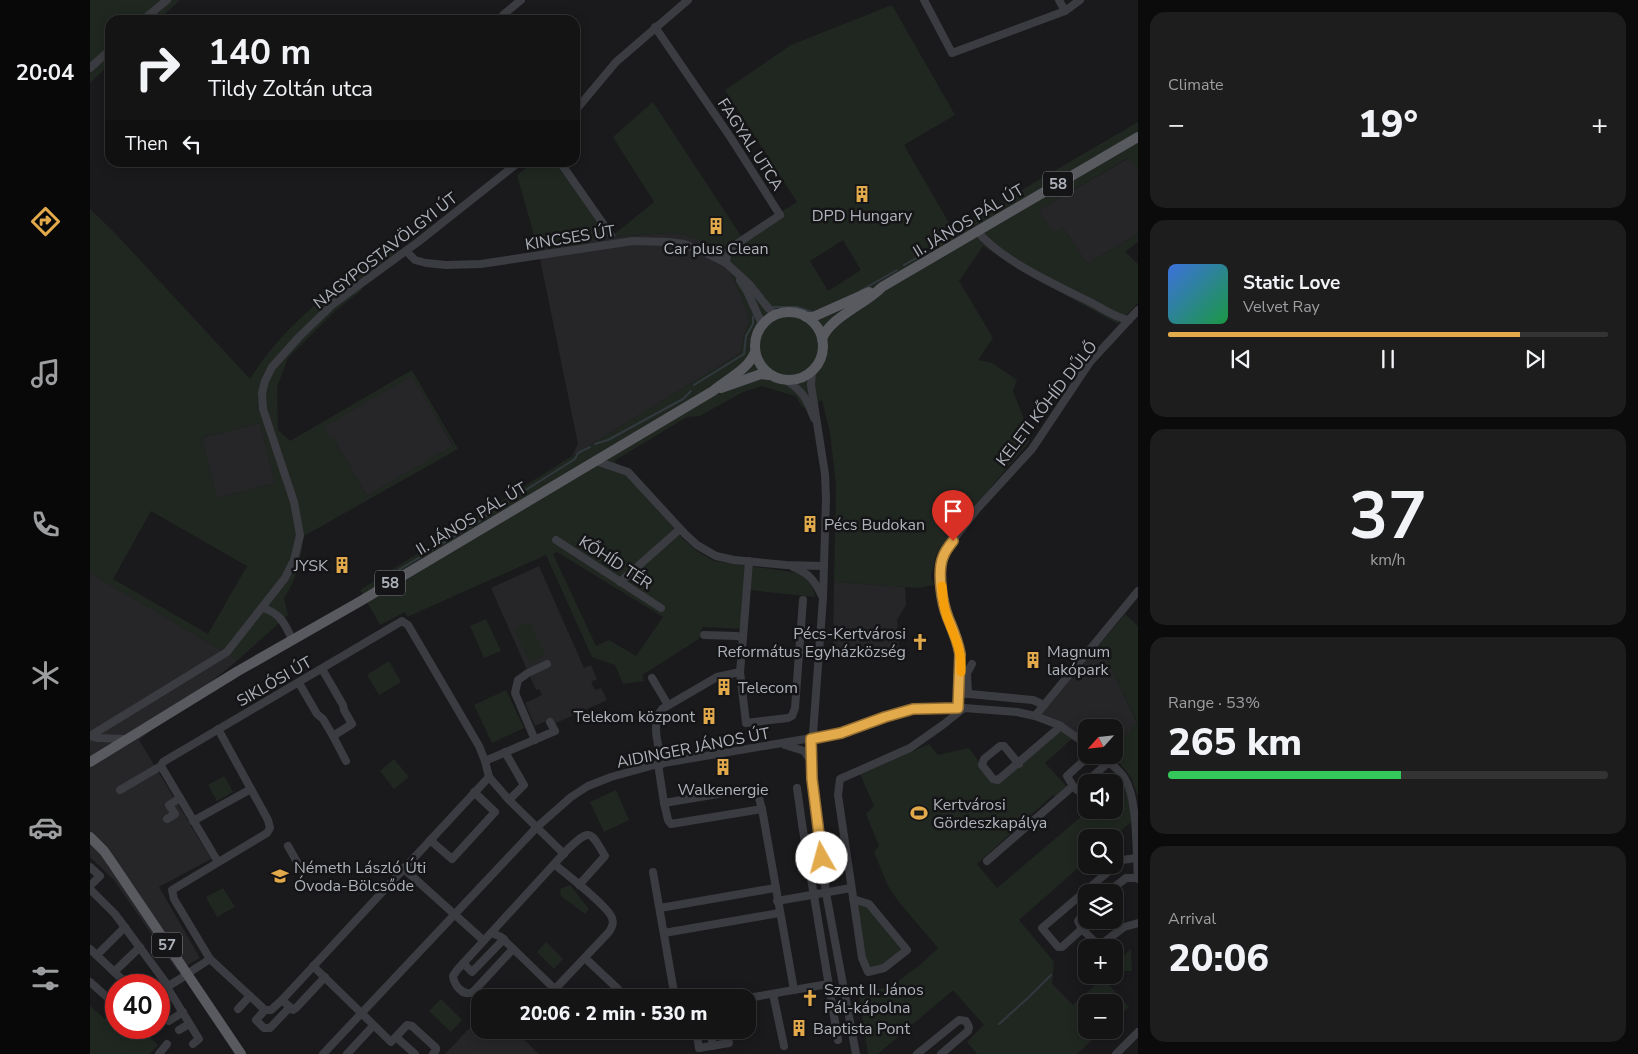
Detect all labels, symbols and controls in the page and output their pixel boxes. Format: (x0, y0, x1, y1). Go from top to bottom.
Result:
text: 140 m (208, 29, 311, 76)
icon: right (125, 35, 190, 100)
text: 20:04 (16, 58, 74, 88)
text: Tildy Zoltán utca (208, 74, 373, 104)
text: Climate (1168, 74, 1223, 96)
street label: FAGYAL UTCA (712, 94, 789, 195)
text: 19° (1358, 99, 1418, 150)
text: − (1168, 106, 1185, 144)
text: + (1591, 106, 1608, 144)
icon: left (178, 130, 206, 158)
text: Then (125, 131, 168, 157)
road number: 58 (1043, 172, 1073, 196)
street label: II. JÁNOS PÁL ÚT (909, 179, 1028, 263)
building icon: DPD Hungary (852, 184, 872, 204)
street label: NAGYPOSTAVÖLGYI ÚT (309, 187, 463, 314)
icon: directions (28, 204, 63, 239)
place label: DPD Hungary (812, 205, 913, 227)
building icon: Car plus Clean (706, 216, 726, 236)
street label: KINCSES ÚT (524, 220, 617, 256)
place label: Car plus Clean (663, 238, 769, 260)
text: Static Love (1243, 270, 1340, 296)
text: Velvet Ray (1243, 296, 1320, 318)
street label: KELETI KŐHÍD DŰLŐ (991, 337, 1103, 471)
icon: previous (1227, 345, 1255, 373)
icon: pause (1374, 345, 1402, 373)
icon: next (1521, 345, 1549, 373)
icon: music (28, 356, 63, 391)
text: 37 (1349, 472, 1427, 561)
street label: II. JÁNOS PÁL ÚT (412, 477, 531, 561)
pin (932, 490, 974, 541)
icon: arrive (939, 497, 967, 525)
icon: phone (28, 507, 63, 542)
building icon: Pécs Budokan (800, 514, 820, 534)
place label: Pécs Budokan (824, 514, 925, 536)
street label: KŐHÍD TÉR (574, 531, 657, 595)
text: km/h (1370, 549, 1406, 571)
place label: JYSK (293, 555, 329, 577)
building icon: JYSK (332, 555, 352, 575)
road number: 58 (375, 570, 405, 596)
place label: Pécs-Kertvárosi Református Egyházközség (717, 623, 906, 663)
church icon: Pécs-Kertvárosi Református Egyházközség (910, 632, 930, 652)
place label: Magnum lakópark (1047, 641, 1110, 681)
building icon: Magnum lakópark (1023, 650, 1043, 670)
street label: SIKLÓSI ÚT (233, 651, 317, 712)
icon: climate (28, 658, 63, 693)
building icon: Telecom (714, 677, 734, 697)
place label: Telecom (738, 677, 798, 699)
text: Range · 53% (1168, 692, 1260, 714)
place label: Telekom központ (573, 706, 695, 728)
building icon: Telekom központ (699, 706, 719, 726)
text: 265 km (1168, 717, 1302, 768)
north arrow (1078, 719, 1122, 764)
map controls (1078, 719, 1123, 1039)
street label: AIDINGER JÁNOS ÚT (615, 722, 772, 774)
building icon: Walkenergie (713, 757, 733, 777)
button: sound (1078, 774, 1123, 819)
place label: Walkenergie (677, 779, 769, 801)
place label: Kertvárosi Gördeszkapálya (933, 794, 1047, 834)
sports icon: Kertvárosi Gördeszkapálya (909, 803, 929, 823)
icon: car (28, 810, 63, 845)
button: search (1078, 829, 1123, 874)
position arrow (795, 831, 847, 883)
place label: Németh László Úti Óvoda-Bölcsőde (294, 857, 426, 897)
school or university icon: Németh László Úti Óvoda-Bölcsőde (270, 866, 290, 886)
button: layers (1078, 884, 1123, 929)
text: Arrival (1168, 908, 1216, 930)
road number: 57 (152, 932, 182, 958)
text: 20:06 (1168, 933, 1269, 984)
button: + (1078, 939, 1123, 984)
icon: filters (28, 961, 63, 996)
speed limit sign: 40 (105, 974, 170, 1039)
place label: Szent II. János Pál-kápolna (824, 979, 924, 1019)
church icon: Szent II. János Pál-kápolna (800, 988, 820, 1008)
button: − (1078, 994, 1123, 1039)
text: 20:06 · 2 min · 530 m (520, 1001, 707, 1027)
building icon: Baptista Pont (789, 1018, 809, 1038)
place label: Baptista Pont (813, 1018, 910, 1040)

